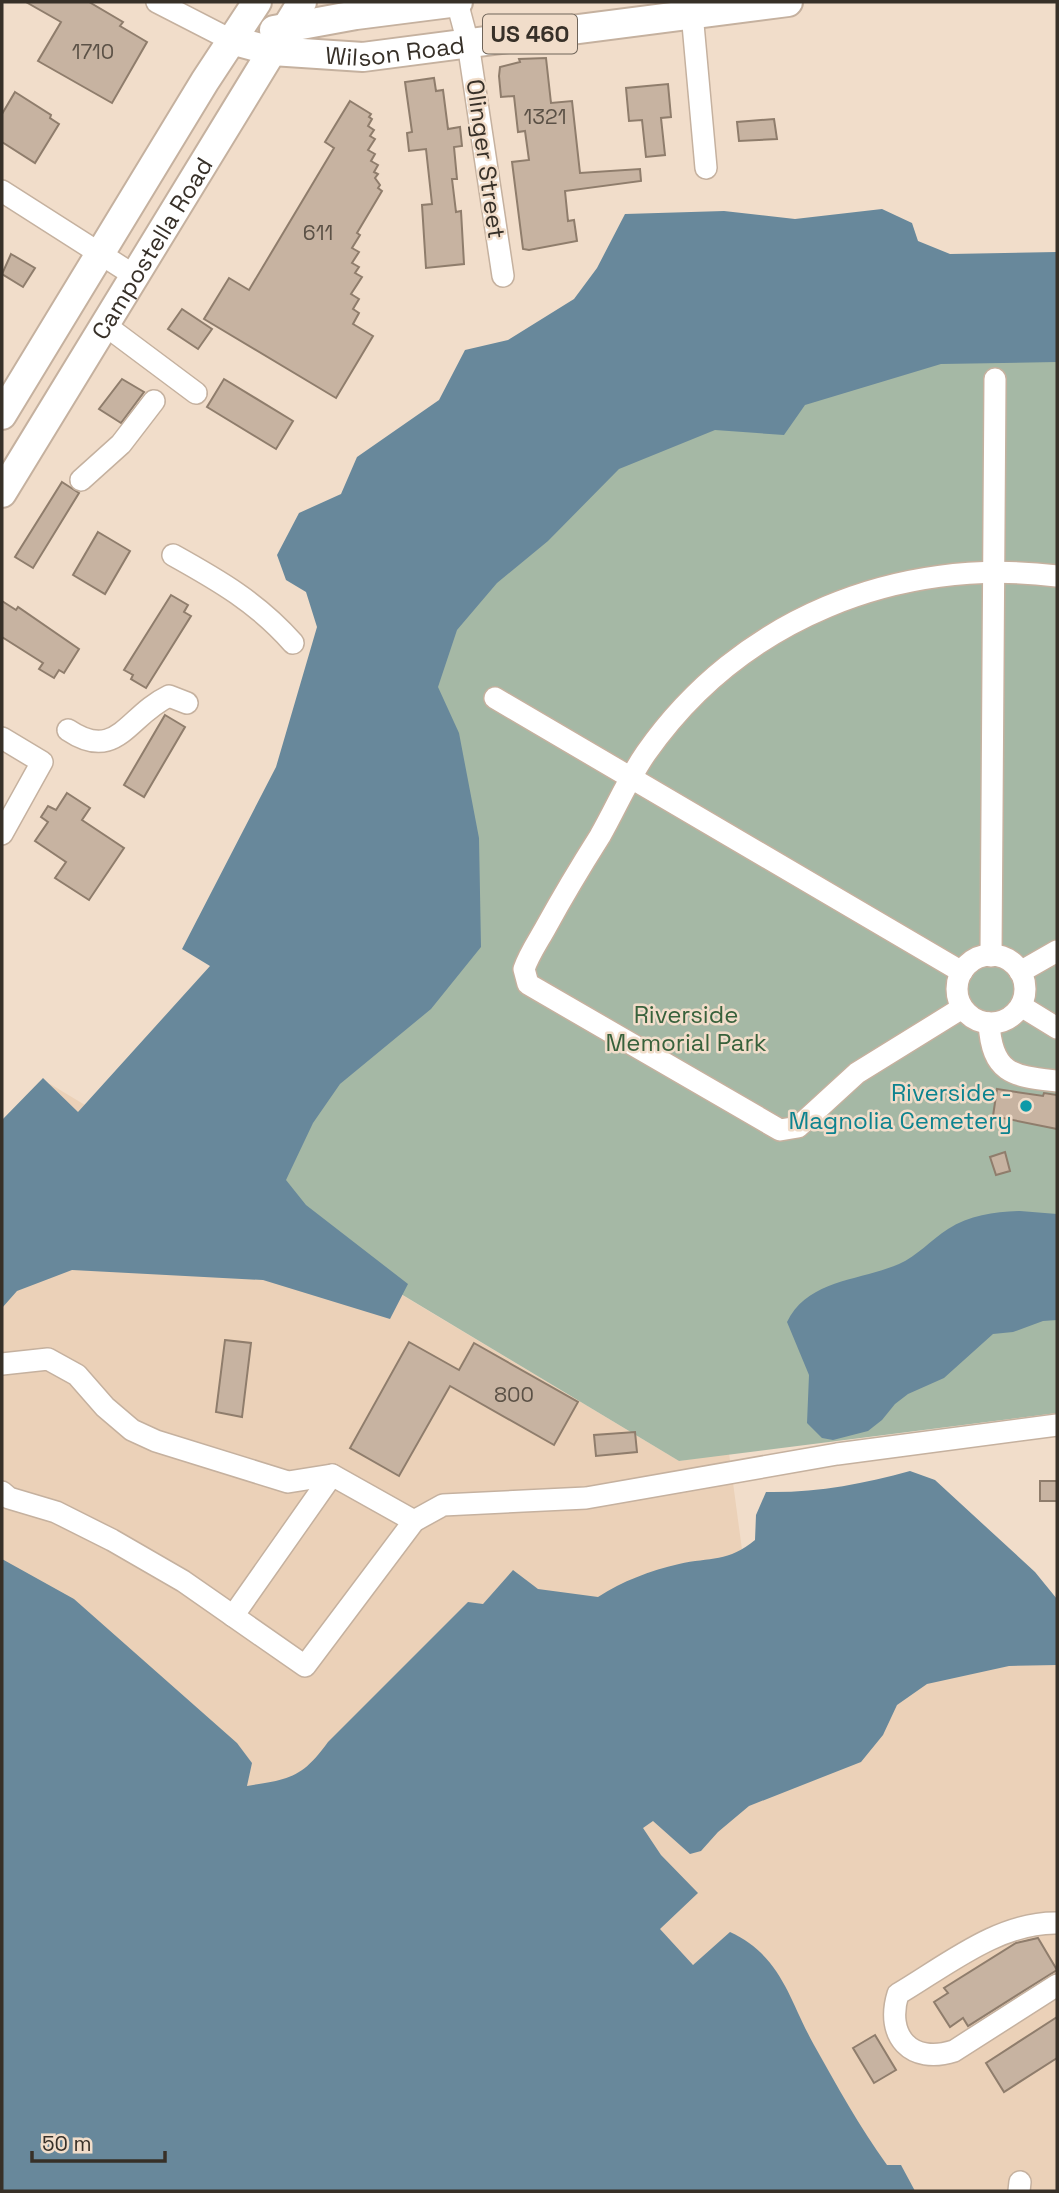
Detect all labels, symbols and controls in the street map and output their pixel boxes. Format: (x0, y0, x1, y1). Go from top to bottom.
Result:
road number: US 460 (483, 14, 577, 54)
street label: Wilson Road (324, 28, 467, 73)
house number: 1710 (72, 38, 114, 65)
street label: Olinger Street (459, 77, 513, 241)
house number: 1321 (524, 103, 566, 130)
street label: Campostella Road (84, 151, 219, 345)
house number: 611 (303, 219, 333, 246)
park label: Riverside Memorial Park (605, 999, 767, 1058)
place label: Riverside - Magnolia Cemetery (789, 1077, 1012, 1136)
marker: Riverside - Magnolia Cemetery (1018, 1098, 1034, 1114)
house number: 800 (494, 1381, 534, 1408)
scale bar (32, 2120, 164, 2164)
text: 50 m (42, 2130, 92, 2157)

